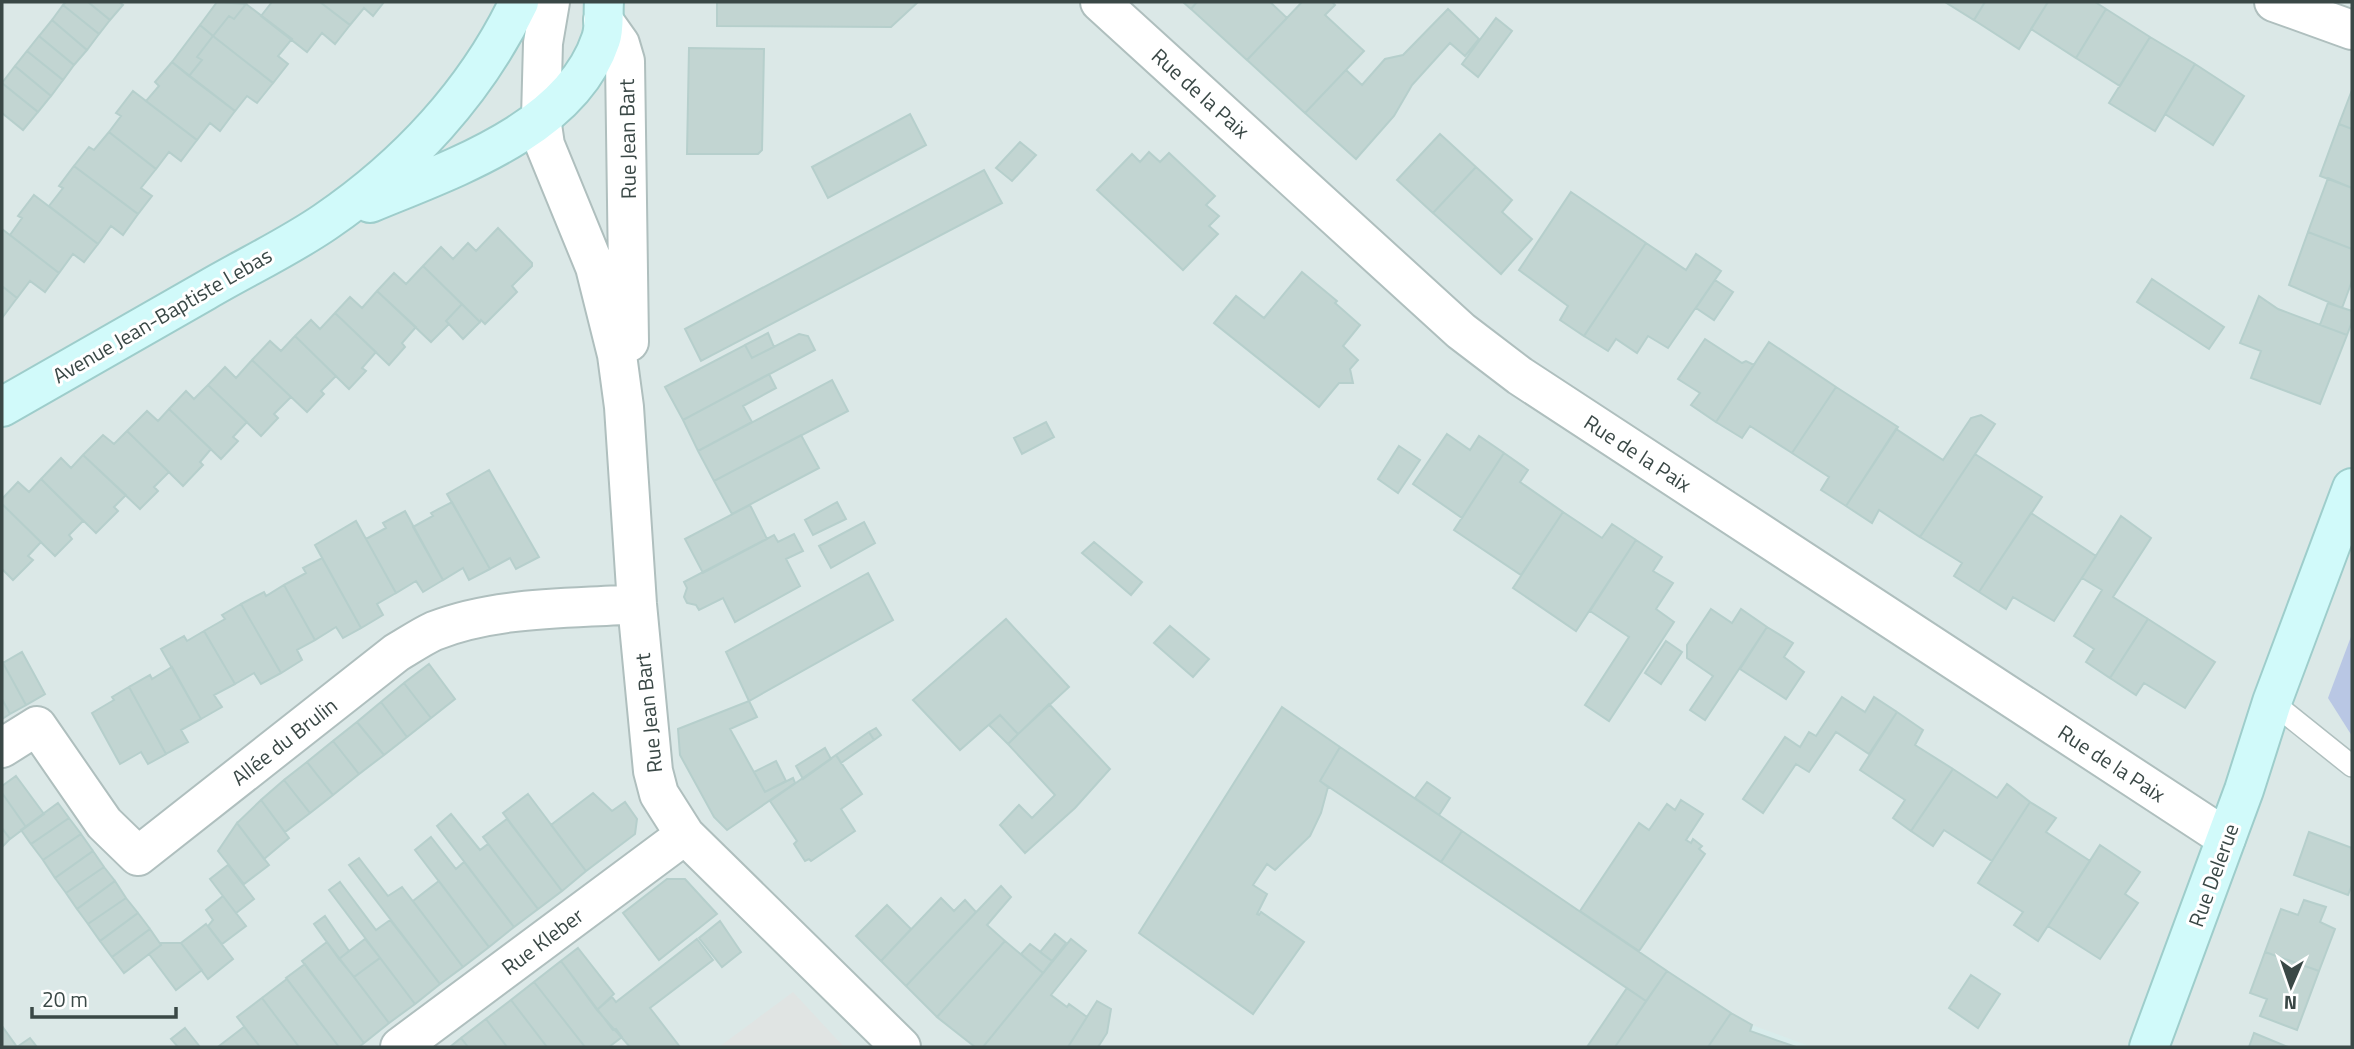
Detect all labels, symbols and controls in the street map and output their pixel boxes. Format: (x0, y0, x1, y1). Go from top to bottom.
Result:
street label: Rue de la Paix (1145, 40, 1258, 146)
street label: Rue Jean Bart (610, 78, 644, 199)
street label: Avenue Jean-Baptiste Lebas (46, 239, 278, 391)
street label: Rue de la Paix (1578, 406, 1699, 500)
street label: Rue Jean Bart (626, 651, 670, 775)
street label: Allée du Brulin (224, 689, 344, 793)
street label: Rue de la Paix (2052, 716, 2173, 810)
street label: Rue Delerue (2180, 819, 2246, 931)
street label: Rue Kleber (494, 899, 590, 983)
north arrow (2256, 951, 2326, 1021)
scale bar (32, 976, 175, 1020)
text: 20 m (42, 983, 88, 1015)
text: N (2283, 989, 2297, 1018)

